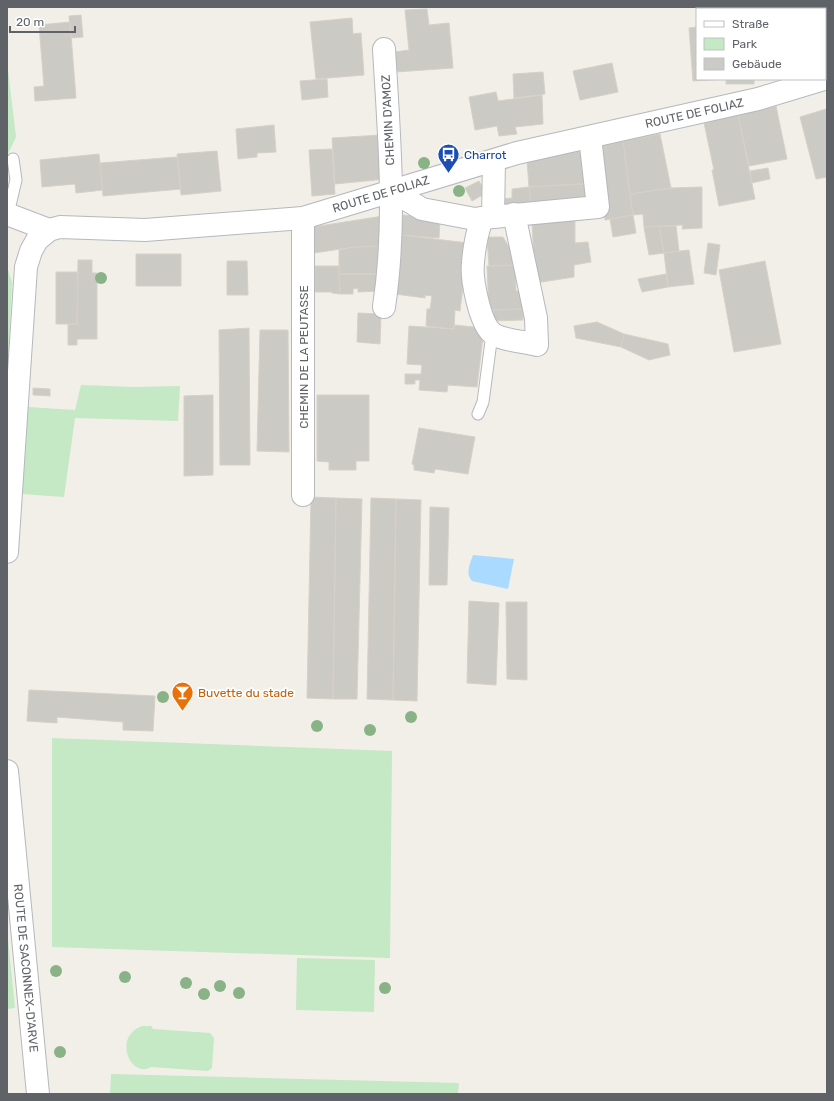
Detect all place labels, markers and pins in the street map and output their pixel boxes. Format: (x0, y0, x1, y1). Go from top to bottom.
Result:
bus stop icon: Charrot (436, 142, 462, 175)
place label: Charrot (464, 148, 507, 162)
bar icon: Buvette du stade (170, 680, 196, 713)
place label: Buvette du stade (198, 686, 294, 700)

